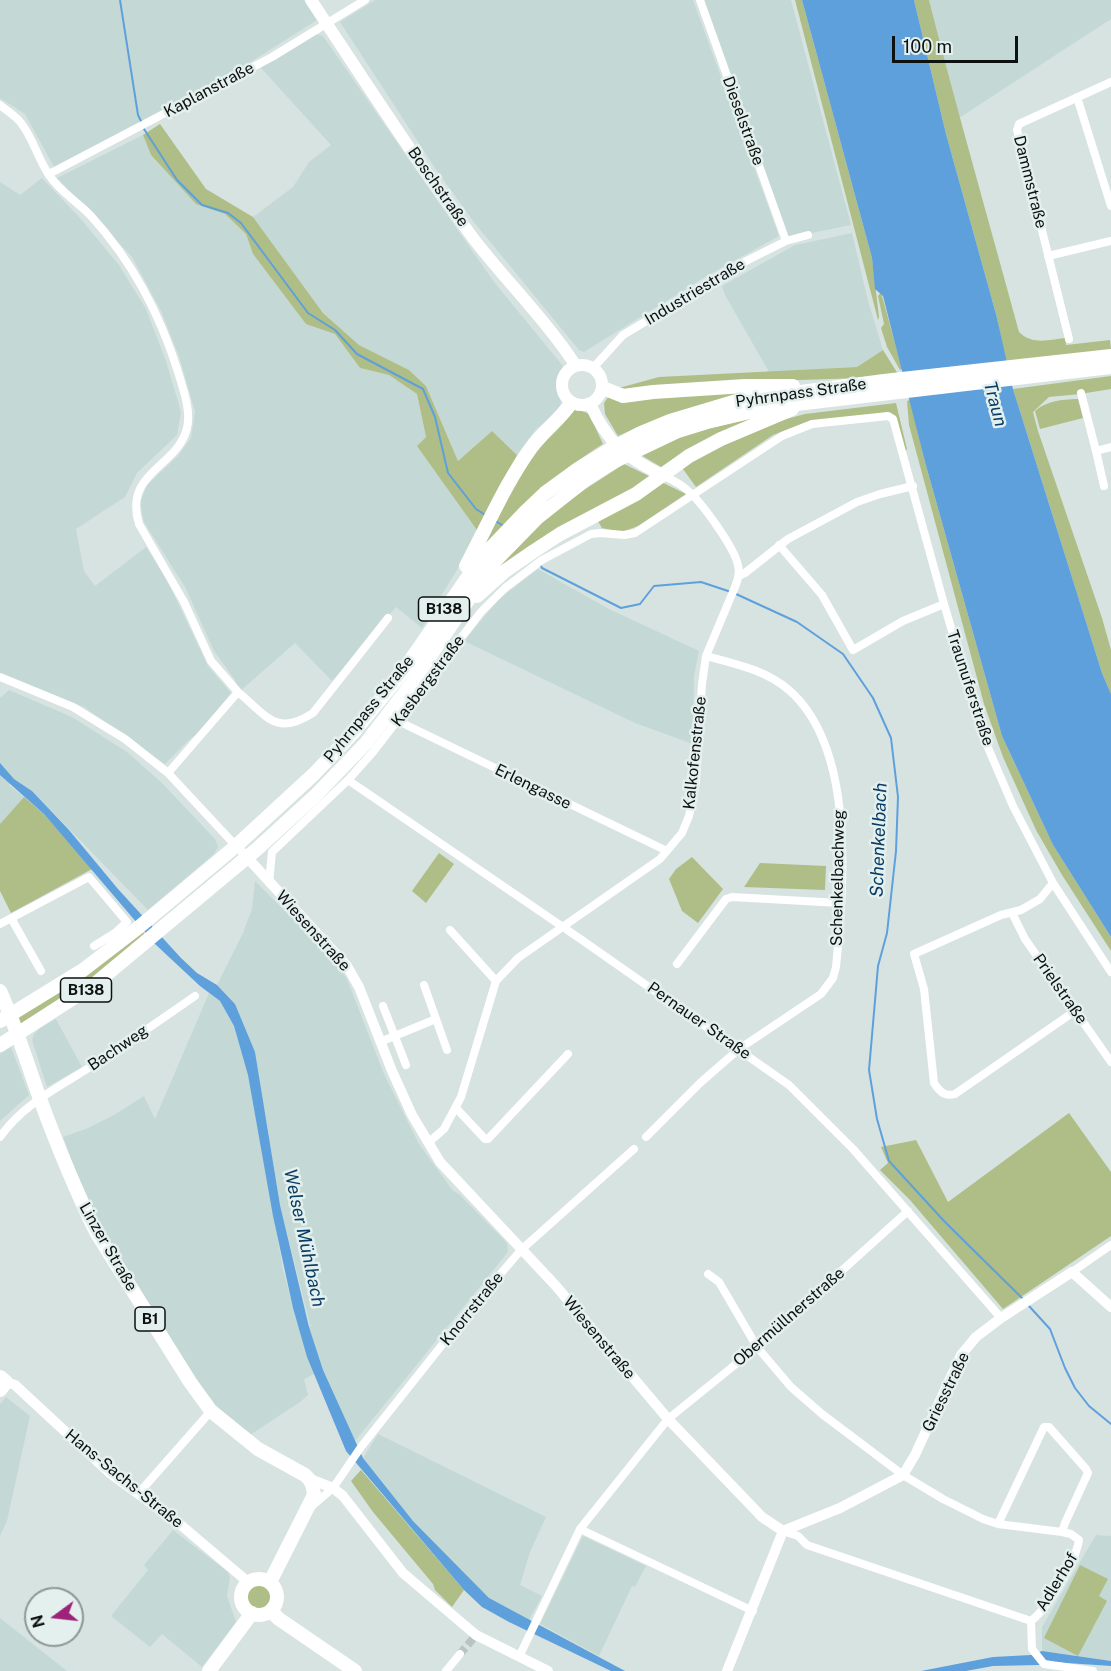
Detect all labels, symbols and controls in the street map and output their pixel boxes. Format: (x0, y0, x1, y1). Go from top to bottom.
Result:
scale bar (895, 24, 1021, 62)
text: 100 m (903, 36, 952, 57)
street label: Kaplanstraße (161, 58, 257, 122)
street label: Dieselstraße (718, 74, 768, 168)
street label: Dammstraße (1009, 134, 1051, 230)
street label: Boschstraße (403, 143, 473, 231)
street label: Industriestraße (641, 255, 749, 329)
street label: Pyhrnpass Straße (734, 374, 868, 412)
water label: Traun (979, 379, 1011, 429)
road number: B138 (418, 597, 470, 621)
street label: Traunuferstraße (942, 628, 998, 748)
street label: Kasbergstraße (387, 632, 469, 730)
street label: Pyhrnpass Straße (320, 652, 418, 766)
street label: Kalkofenstraße (680, 695, 710, 811)
street label: Erlengasse (492, 760, 574, 814)
water label: Schenkelbach (866, 782, 892, 898)
street label: Schenkelbachweg (827, 810, 849, 946)
street label: Wiesenstraße (272, 887, 354, 975)
street label: Prielstraße (1029, 950, 1091, 1028)
road number: B138 (60, 978, 112, 1002)
street label: Pernauer Straße (644, 978, 754, 1064)
street label: Bachweg (84, 1021, 152, 1075)
water label: Welser Mühlbach (279, 1167, 329, 1309)
street label: Linzer Straße (75, 1199, 141, 1295)
street label: Obermüllnerstraße (729, 1263, 849, 1371)
street label: Knorrstraße (437, 1268, 507, 1350)
street label: Wiesenstraße (559, 1293, 639, 1383)
road number: B1 (135, 1307, 165, 1331)
street label: Griesstraße (918, 1349, 974, 1435)
street label: Hans-Sachs-Straße (61, 1426, 187, 1532)
street label: Adlerhof (1032, 1549, 1082, 1615)
north arrow (24, 1587, 84, 1647)
text: N (27, 1613, 49, 1630)

